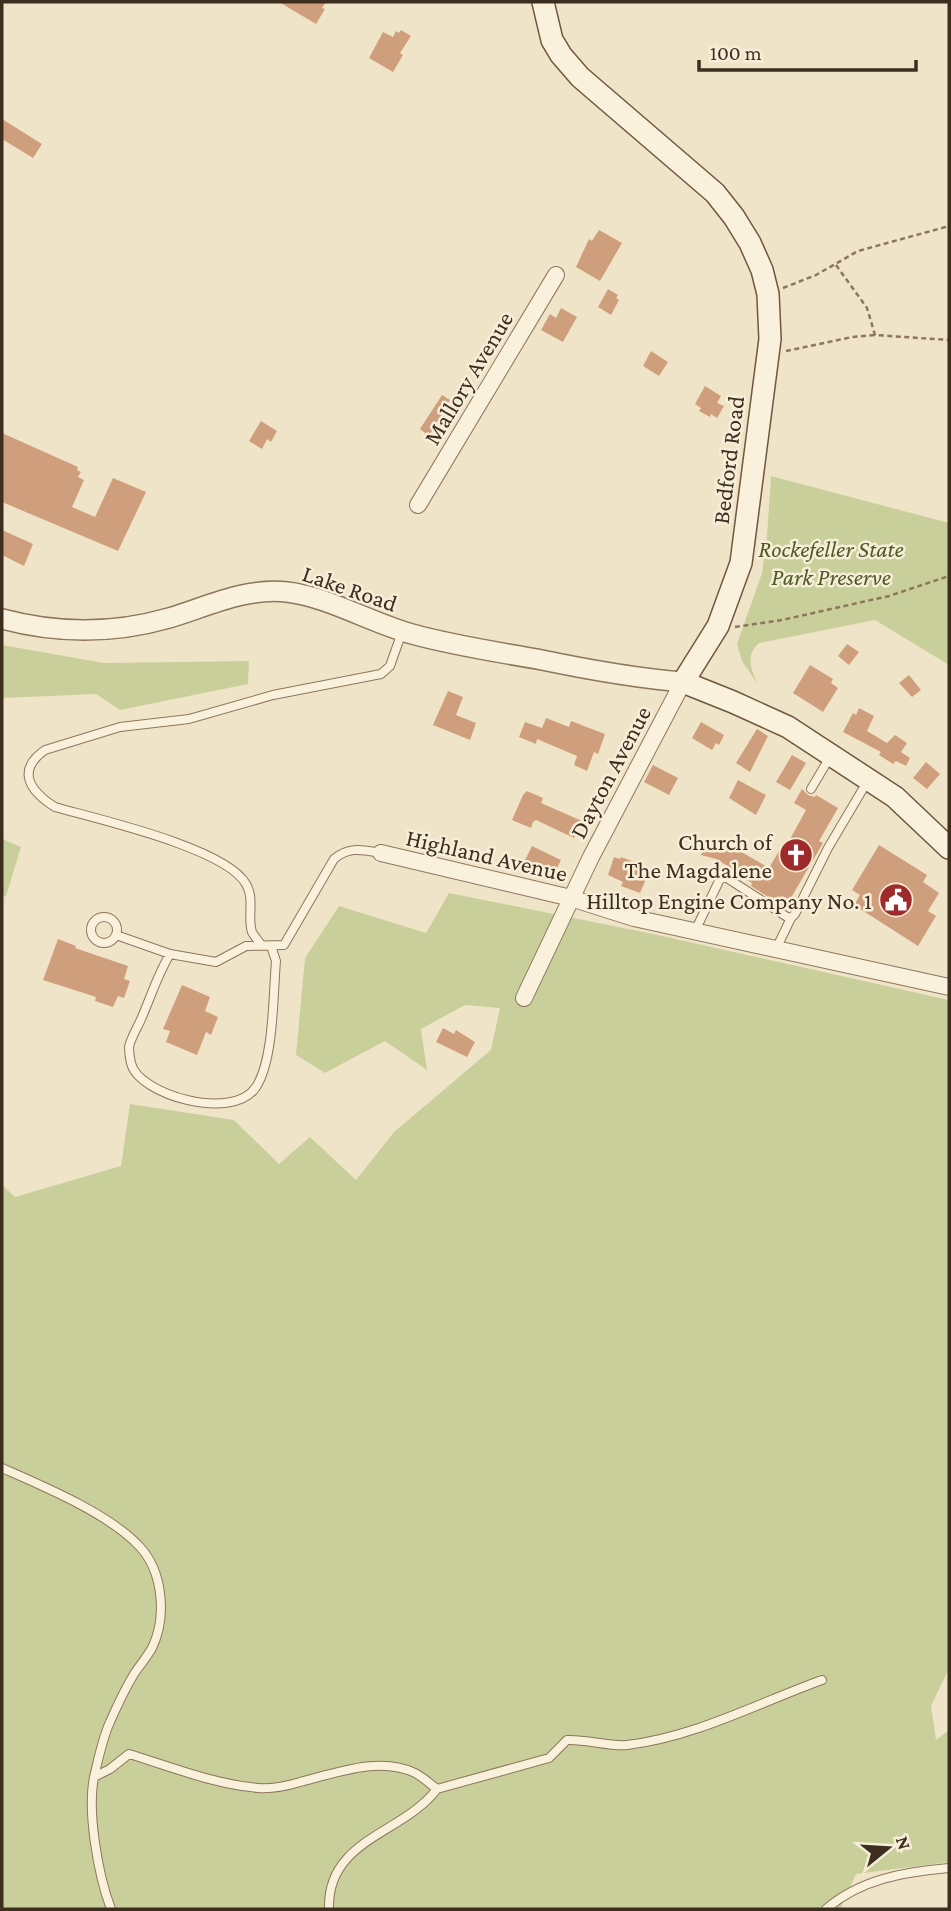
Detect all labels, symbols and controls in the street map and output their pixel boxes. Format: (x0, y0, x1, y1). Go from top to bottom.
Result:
scale bar (699, 28, 916, 72)
text: 100 m (710, 41, 762, 65)
street label: Mallory Avenue (418, 307, 518, 449)
street label: Bedford Road (707, 394, 749, 526)
park label: Rockefeller State Park Preserve (758, 535, 904, 590)
street label: Lake Road (299, 559, 401, 617)
street label: Dayton Avenue (564, 701, 656, 843)
street label: Highland Avenue (404, 823, 570, 887)
place label: Church of The Magdalene (624, 828, 774, 883)
church icon: Church of The Magdalene (777, 836, 815, 874)
public building icon: Hilltop Engine Company No. 1 (877, 881, 915, 919)
place label: Hilltop Engine Company No. 1 (586, 887, 872, 914)
north arrow (853, 1813, 923, 1883)
text: N (892, 1833, 916, 1852)

